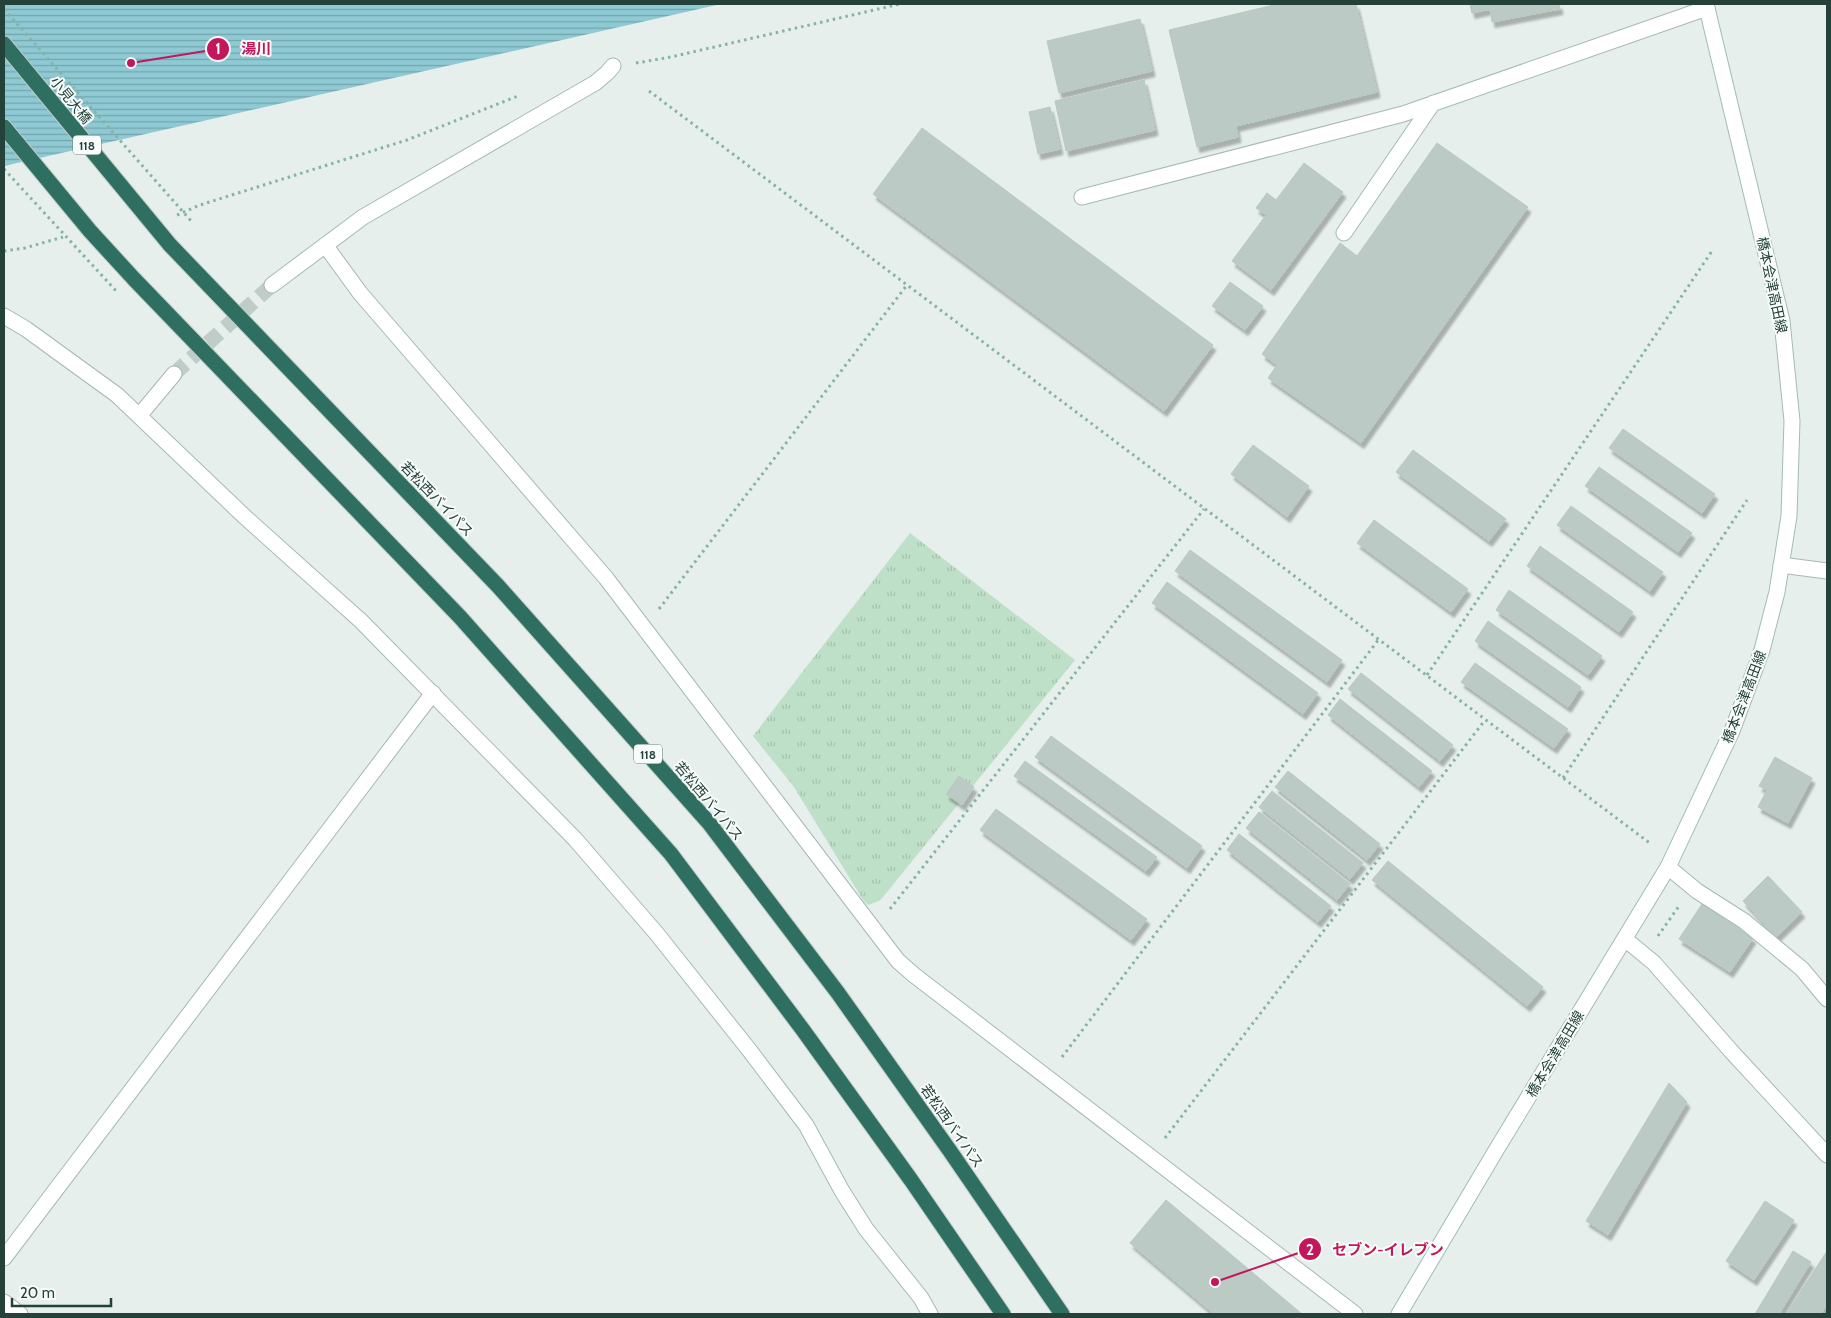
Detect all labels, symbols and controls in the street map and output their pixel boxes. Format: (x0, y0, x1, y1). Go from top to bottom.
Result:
callout: 湯川 (206, 34, 281, 64)
text: 1 (215, 40, 221, 58)
text: 湯川 (241, 40, 271, 58)
street label: 小見大橋 (46, 73, 96, 127)
road number: 118 (73, 136, 101, 154)
street label: 橋本会津高田線 (1753, 235, 1791, 335)
street label: 若松西バイパス (397, 458, 477, 540)
street label: 橋本会津高田線 (1718, 648, 1770, 746)
road number: 118 (634, 744, 662, 764)
street label: 若松西バイパス (671, 758, 747, 844)
street label: 橋本会津高田線 (1522, 1007, 1588, 1101)
street label: 若松西バイパス (917, 1081, 987, 1171)
callout: セブン-イレブン (1298, 1234, 1454, 1264)
text: 2 (1306, 1241, 1314, 1259)
text: セブン-イレブン (1332, 1241, 1444, 1259)
scale bar (12, 1276, 111, 1308)
text: 20 m (20, 1284, 55, 1302)

